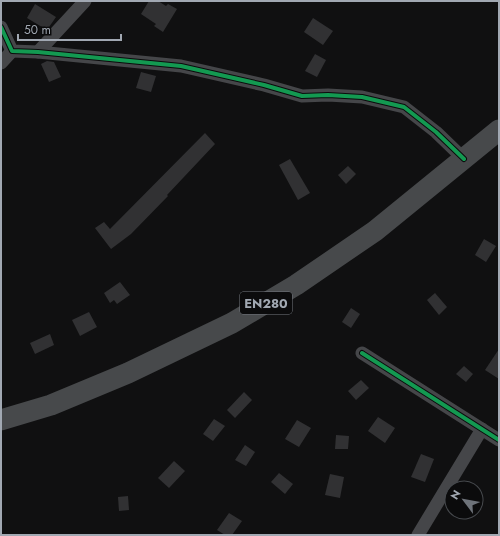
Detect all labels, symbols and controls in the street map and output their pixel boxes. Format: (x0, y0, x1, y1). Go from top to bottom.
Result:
scale bar (18, 16, 121, 42)
text: 50 m (24, 21, 51, 39)
road number: EN280 (240, 292, 292, 314)
north arrow (444, 480, 484, 520)
text: N (446, 487, 465, 503)

